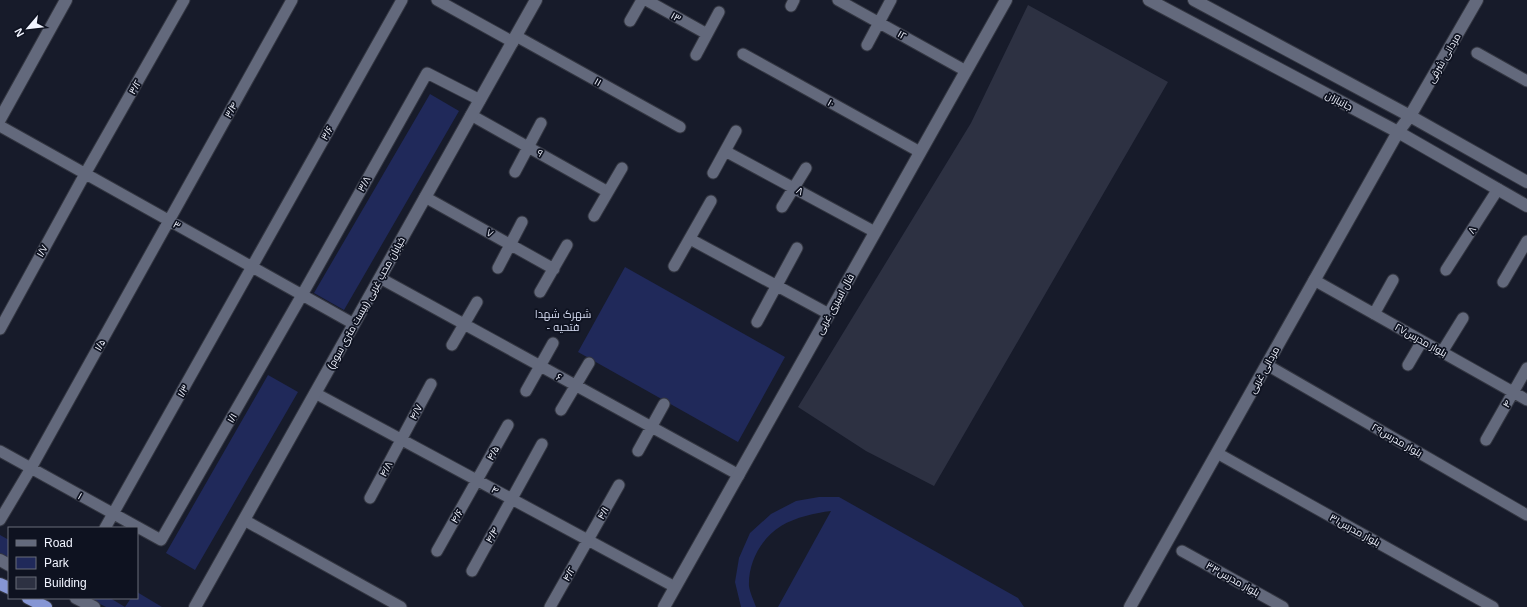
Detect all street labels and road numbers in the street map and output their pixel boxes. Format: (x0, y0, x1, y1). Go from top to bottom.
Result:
street label: ۱۳ (669, 10, 683, 24)
street label: ۱۲ (896, 28, 908, 42)
street label: مردانی شرقی (1425, 31, 1463, 85)
street label: ۱۱ (593, 76, 603, 88)
street label: ۳/۲ (127, 78, 143, 96)
street label: جانبازان (1323, 89, 1354, 114)
street label: ۱۰ (826, 97, 836, 109)
street label: ۳/۴ (222, 100, 240, 120)
street label: ۳/۶ (319, 124, 335, 142)
street label: ۹ (535, 147, 545, 159)
street label: ۳/۸ (355, 174, 373, 194)
street label: ۸ (795, 185, 805, 197)
street label: ۳ (171, 219, 183, 232)
street label: ۸ (1466, 224, 1478, 236)
street label: ۷ (485, 227, 495, 239)
street label: خیابان محب غربی (بیست متری سوم) (325, 235, 409, 372)
street label: ۱/۷ (34, 243, 50, 259)
street label: فال اسیری غربی (814, 272, 857, 337)
street label: بلوار مدرس۲۷ (1393, 321, 1449, 360)
street label: ۱/۵ (92, 337, 108, 353)
street label: مردانی غربی (1247, 345, 1282, 396)
street label: ۶ (554, 371, 564, 383)
street label: ۱/۳ (175, 383, 191, 399)
street label: ۴ (1501, 398, 1514, 410)
street label: ۴/۷ (407, 402, 425, 422)
street label: ۱/۱ (225, 411, 239, 425)
street label: ۲۹بلوار مدرس (1369, 421, 1424, 460)
street label: ۴/۵ (485, 444, 501, 462)
street label: ۴/۸ (377, 459, 395, 479)
street label: ۴ (489, 484, 501, 497)
street label: ۱ (76, 490, 84, 502)
street label: ۴/۱ (595, 505, 611, 521)
street label: ۴/۶ (449, 507, 465, 525)
street label: بلوار مدرس۳۱ (1327, 512, 1382, 549)
street label: ۴/۴ (483, 525, 501, 545)
street label: بلوار مدرس۳۳ (1204, 560, 1262, 599)
street label: ۴/۲ (561, 565, 577, 583)

